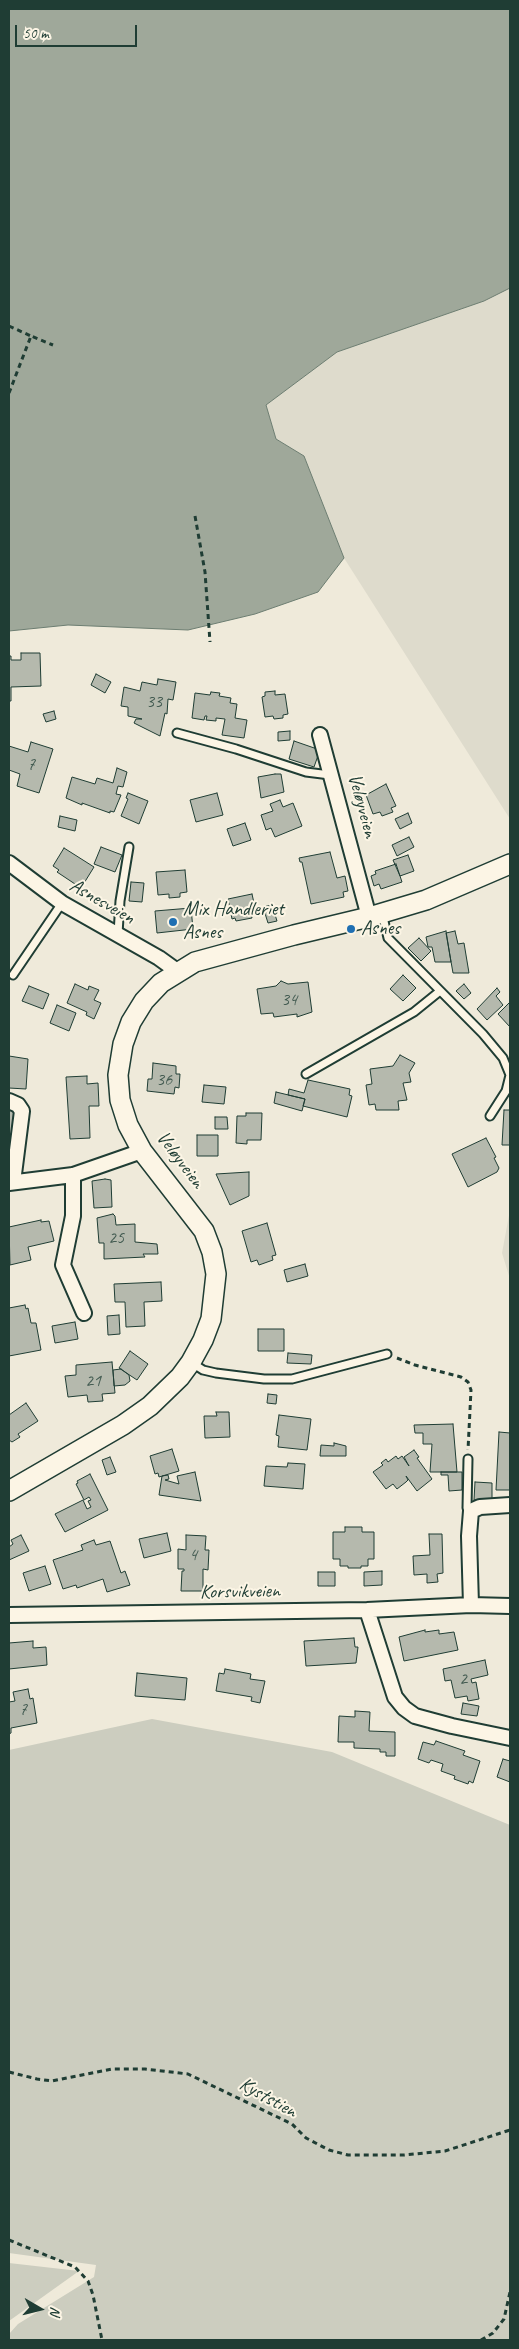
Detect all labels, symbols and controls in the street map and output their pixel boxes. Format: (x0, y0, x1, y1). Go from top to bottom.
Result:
scale bar (18, 15, 140, 47)
text: 50 m (23, 24, 49, 43)
house number: 33 (146, 691, 162, 713)
house number: 7 (27, 754, 35, 776)
street label: Veløyveien (342, 771, 382, 841)
street label: Asnesveien (65, 874, 139, 930)
place label: Mix Handleriet Asnes (183, 898, 284, 945)
marker: Mix Handleriet Asnes (167, 916, 179, 928)
place label: Asnes (361, 917, 400, 941)
marker: Asnes (345, 923, 357, 935)
house number: 34 (281, 989, 297, 1011)
house number: 36 (156, 1069, 172, 1091)
street label: Veløyveien (151, 1127, 209, 1193)
house number: 25 (108, 1227, 124, 1249)
house number: 21 (85, 1370, 101, 1392)
house number: 4 (189, 1544, 197, 1566)
street label: Korsvikveien (200, 1579, 280, 1605)
house number: 2 (459, 1668, 467, 1690)
house number: 7 (19, 1699, 27, 1721)
street label: Kyststien (235, 2072, 301, 2124)
north arrow (15, 2284, 65, 2334)
text: N (46, 2306, 64, 2317)

